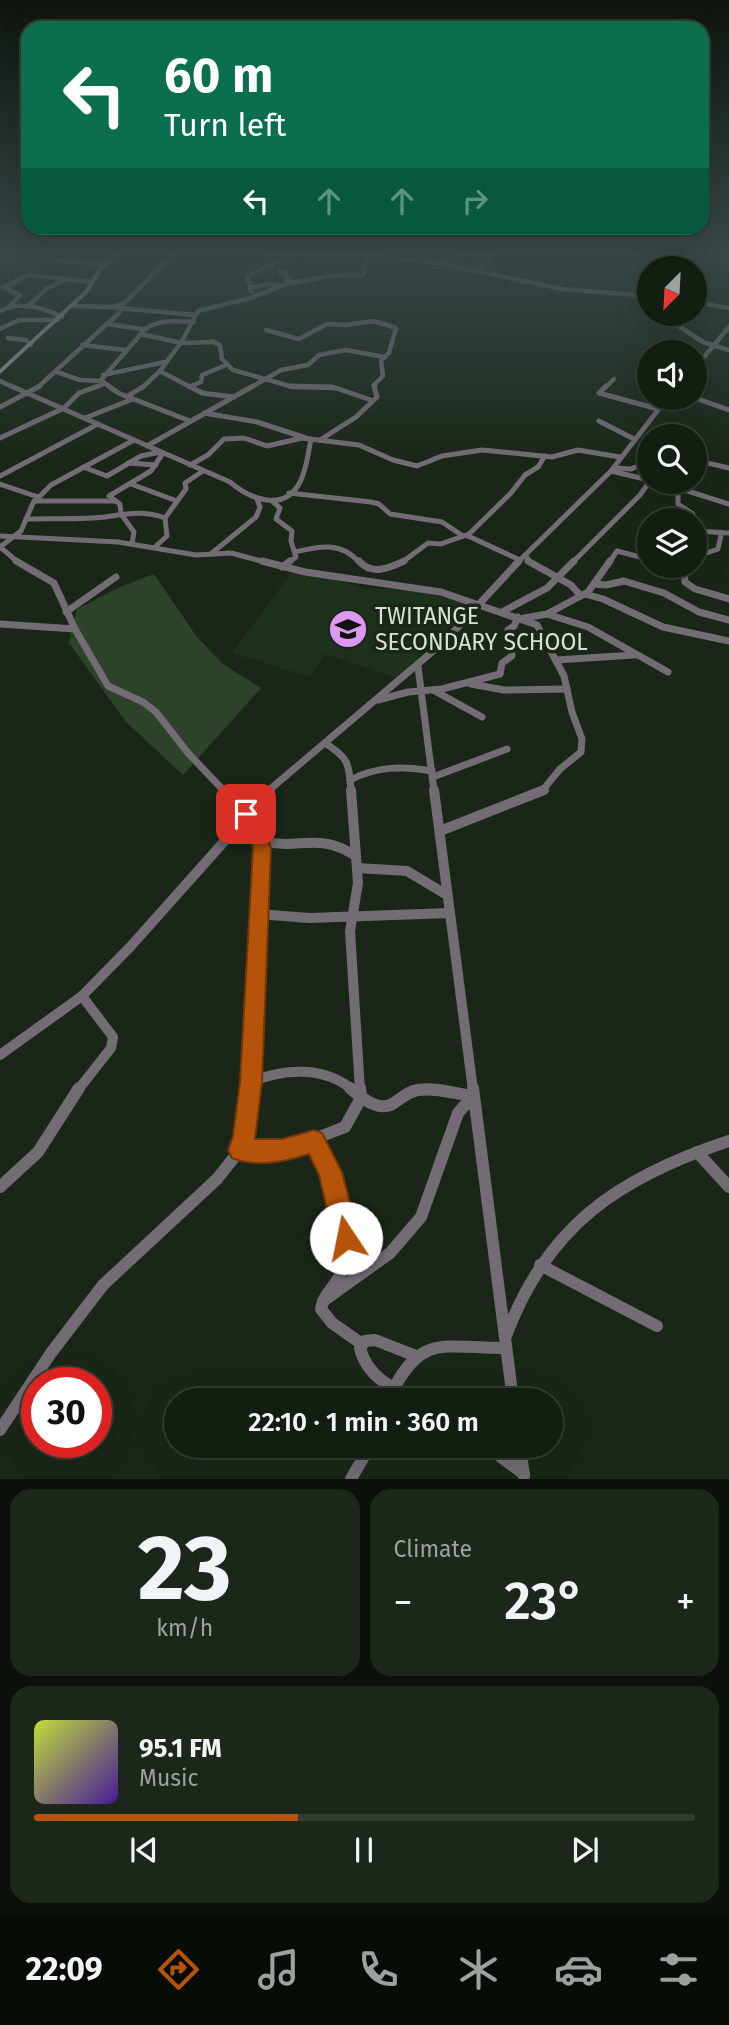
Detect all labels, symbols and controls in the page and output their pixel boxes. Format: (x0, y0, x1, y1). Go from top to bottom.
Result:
text: 60 m (164, 46, 273, 105)
icon: left (49, 49, 140, 140)
text: Turn left (164, 106, 286, 144)
icon: left (237, 182, 275, 220)
icon: ahead (310, 182, 348, 220)
icon: ahead (383, 182, 421, 220)
icon: right (456, 182, 494, 220)
north arrow (637, 256, 707, 326)
map controls (637, 256, 707, 578)
button: sound (637, 340, 707, 410)
button: search (637, 424, 707, 494)
button: layers (637, 508, 707, 578)
place label: TWITANGE SECONDARY SCHOOL (375, 602, 588, 656)
school or university icon: TWITANGE SECONDARY SCHOOL (327, 608, 369, 650)
pin (216, 784, 276, 844)
icon: arrive (227, 795, 265, 833)
position arrow (309, 1201, 383, 1275)
speed limit sign: 30 (21, 1367, 112, 1458)
text: 22:10 · 1 min · 360 m (248, 1407, 479, 1438)
text: 23 (138, 1514, 232, 1623)
text: Climate (394, 1535, 472, 1563)
text: 23° (504, 1570, 584, 1633)
text: − (394, 1579, 413, 1625)
text: + (676, 1579, 695, 1625)
text: km/h (156, 1614, 213, 1642)
text: 95.1 FM (139, 1733, 222, 1764)
text: Music (139, 1764, 199, 1792)
icon: previous (125, 1831, 163, 1869)
icon: pause (345, 1831, 383, 1869)
icon: next (566, 1831, 604, 1869)
icon: directions (154, 1945, 203, 1994)
icon: music (254, 1945, 303, 1994)
icon: phone (354, 1945, 403, 1994)
icon: climate (454, 1945, 503, 1994)
icon: car (554, 1945, 603, 1994)
icon: filters (654, 1945, 703, 1994)
text: 22:09 (26, 1950, 103, 1988)

